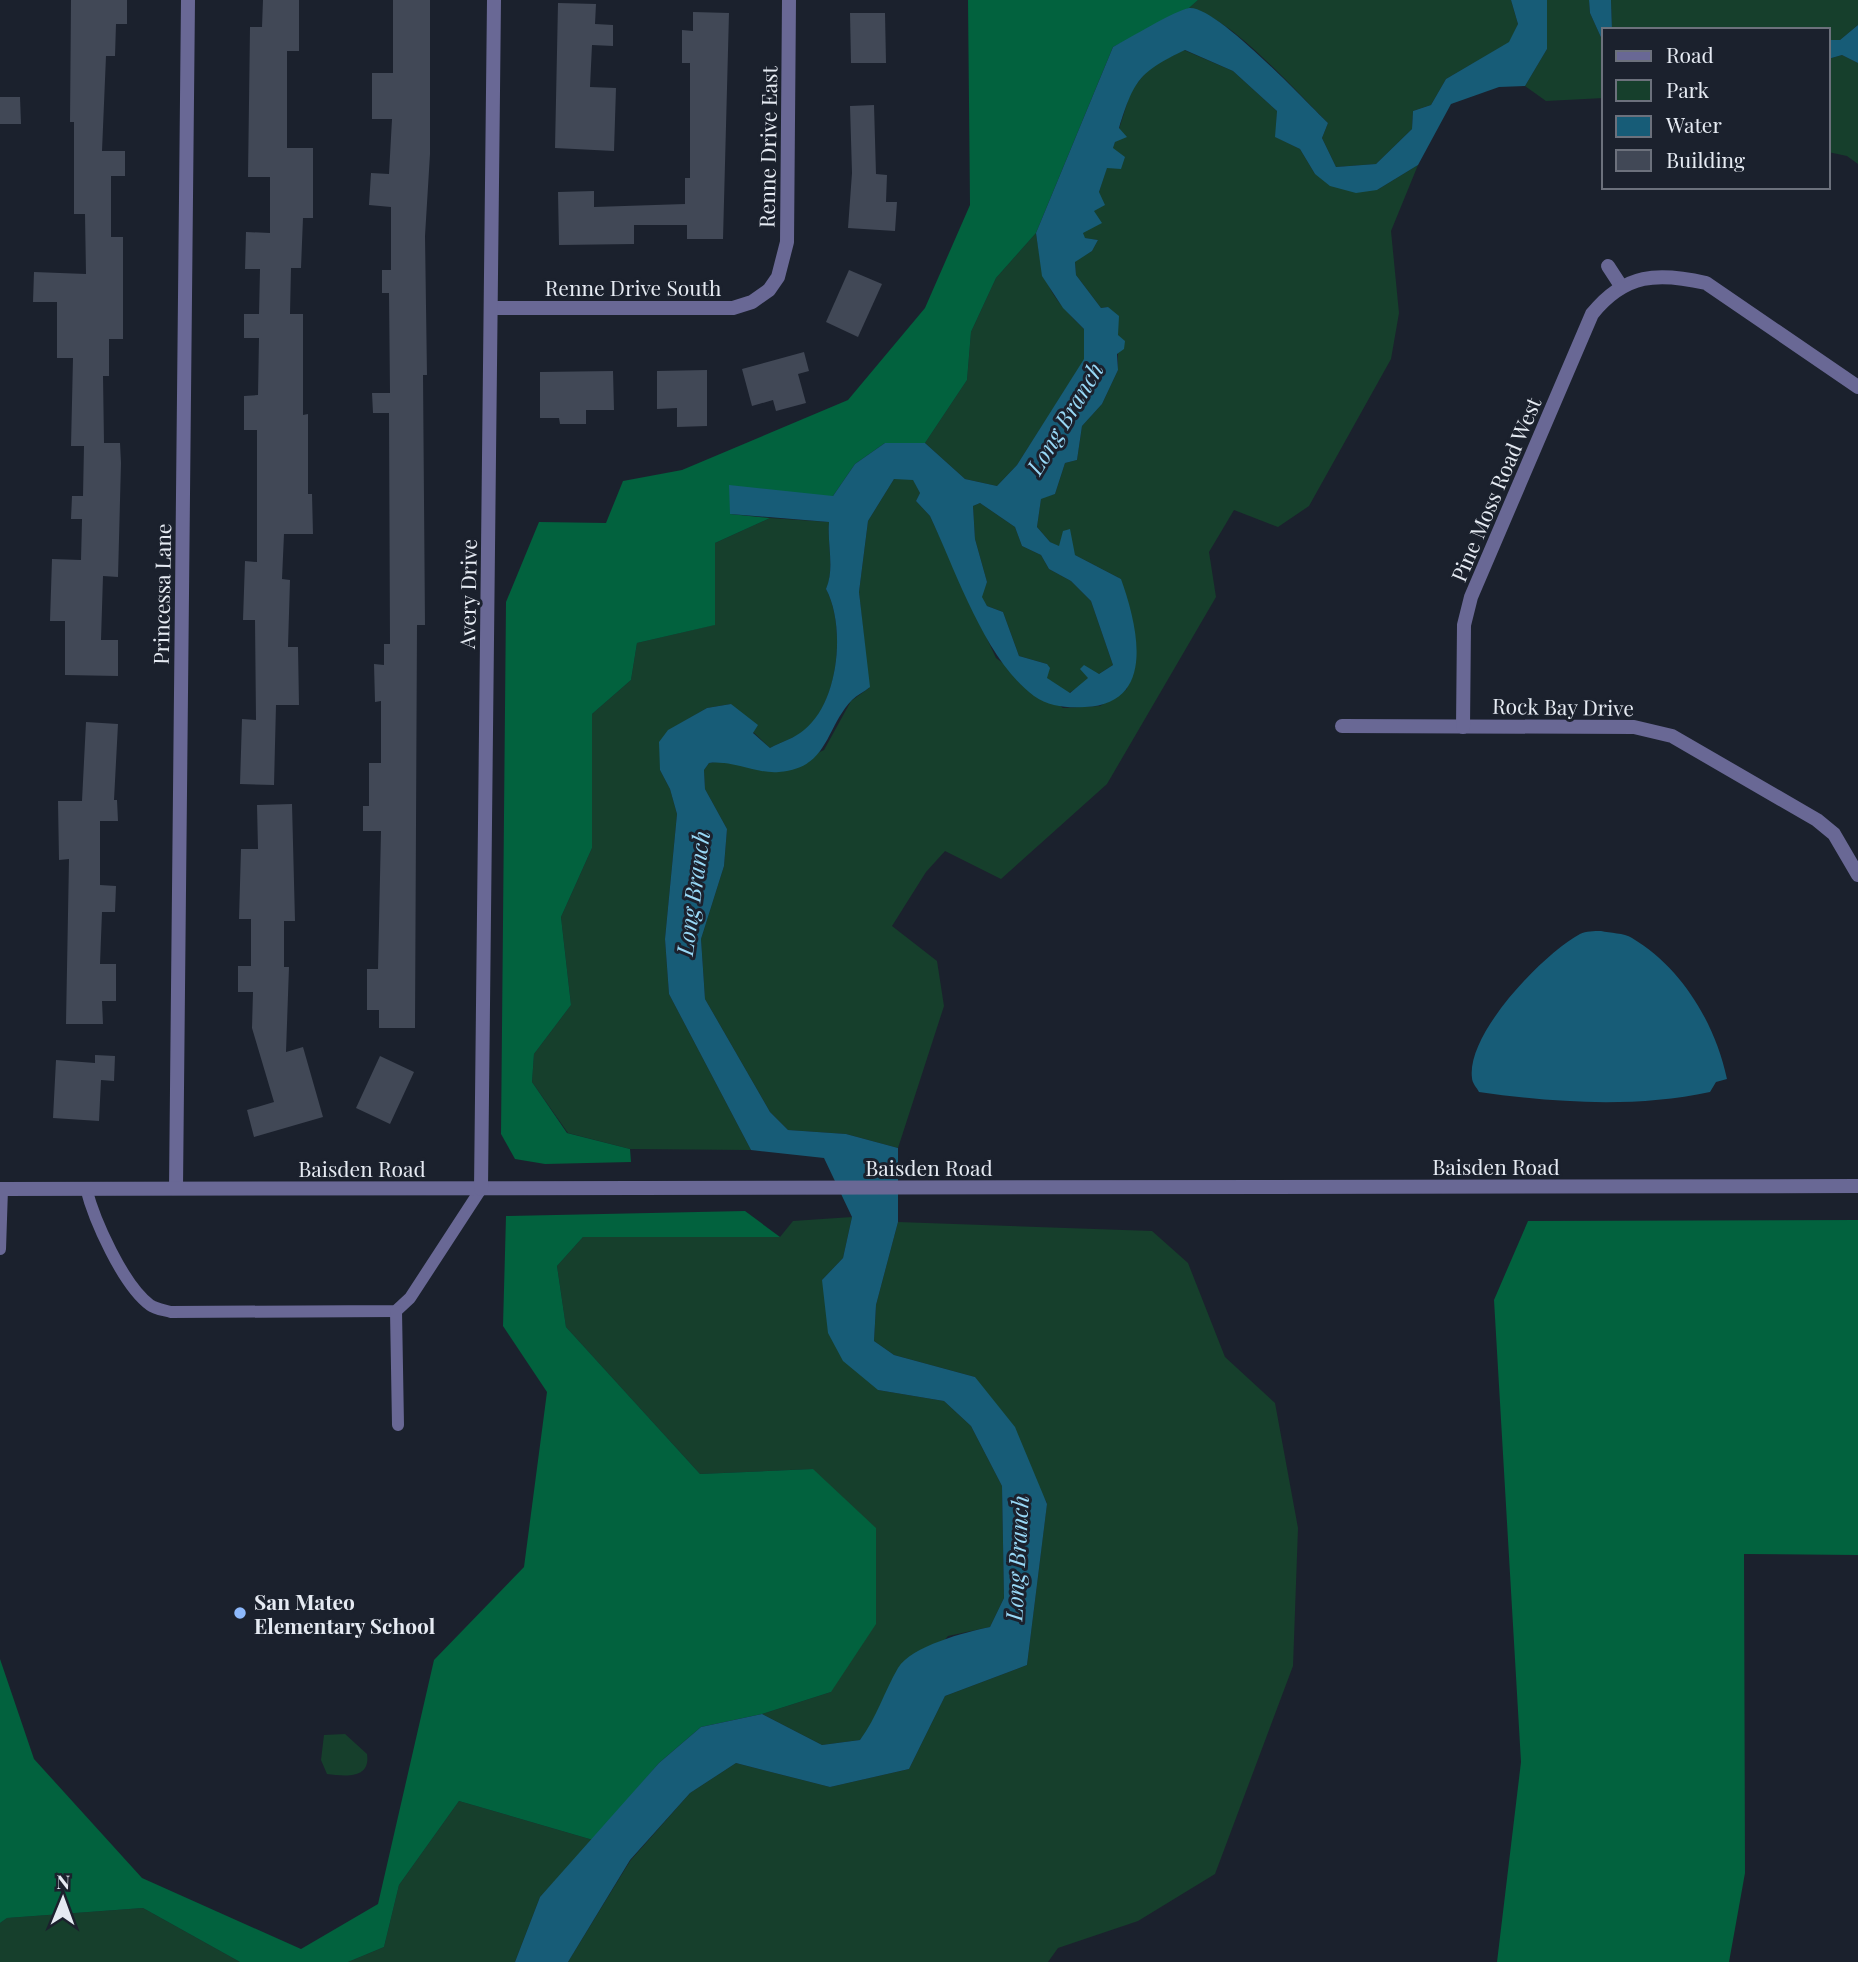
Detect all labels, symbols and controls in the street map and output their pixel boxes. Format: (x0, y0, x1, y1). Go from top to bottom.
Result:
legend (1602, 28, 1830, 189)
text: Road (1666, 40, 1714, 68)
street label: Renne Drive East (752, 65, 782, 228)
text: Park (1666, 75, 1710, 103)
text: Water (1665, 110, 1722, 138)
text: Building (1666, 145, 1745, 173)
street label: Renne Drive South (545, 273, 722, 301)
water label: Long Branch (1018, 356, 1110, 481)
street label: Pine Moss Road West (1444, 392, 1547, 585)
street label: Princessa Lane (146, 523, 176, 665)
street label: Avery Drive (452, 539, 482, 650)
street label: Rock Bay Drive (1492, 691, 1634, 721)
water label: Long Branch (668, 829, 716, 958)
street label: Baisden Road (1432, 1152, 1560, 1180)
street label: Baisden Road (865, 1153, 993, 1181)
street label: Baisden Road (298, 1154, 426, 1182)
water label: Long Branch (997, 1494, 1035, 1623)
place label: San Mateo Elementary School (254, 1587, 436, 1639)
marker: San Mateo Elementary School (232, 1605, 248, 1621)
north arrow (28, 1864, 98, 1934)
text: N (56, 1868, 71, 1894)

